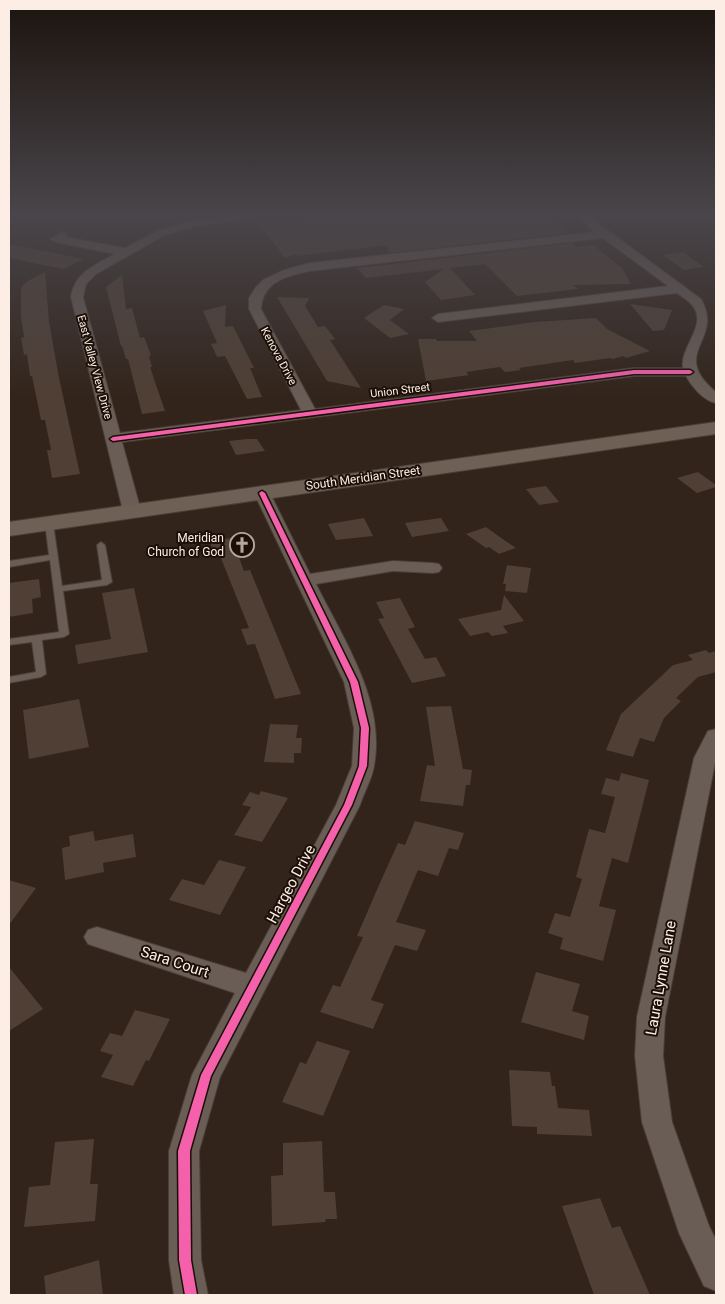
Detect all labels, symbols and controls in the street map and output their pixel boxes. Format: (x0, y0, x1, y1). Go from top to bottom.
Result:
street label: East Valley View Drive (74, 314, 115, 421)
street label: Kenova Drive (258, 325, 299, 387)
street label: Union Street (370, 380, 431, 401)
street label: South Meridian Street (305, 463, 421, 493)
place label: Meridian Church of God (147, 531, 224, 559)
church icon: Meridian Church of God (229, 532, 255, 558)
street label: Hargeo Drive (263, 842, 319, 926)
street label: Laura Lynne Lane (642, 919, 680, 1037)
street label: Sara Court (139, 943, 211, 982)

